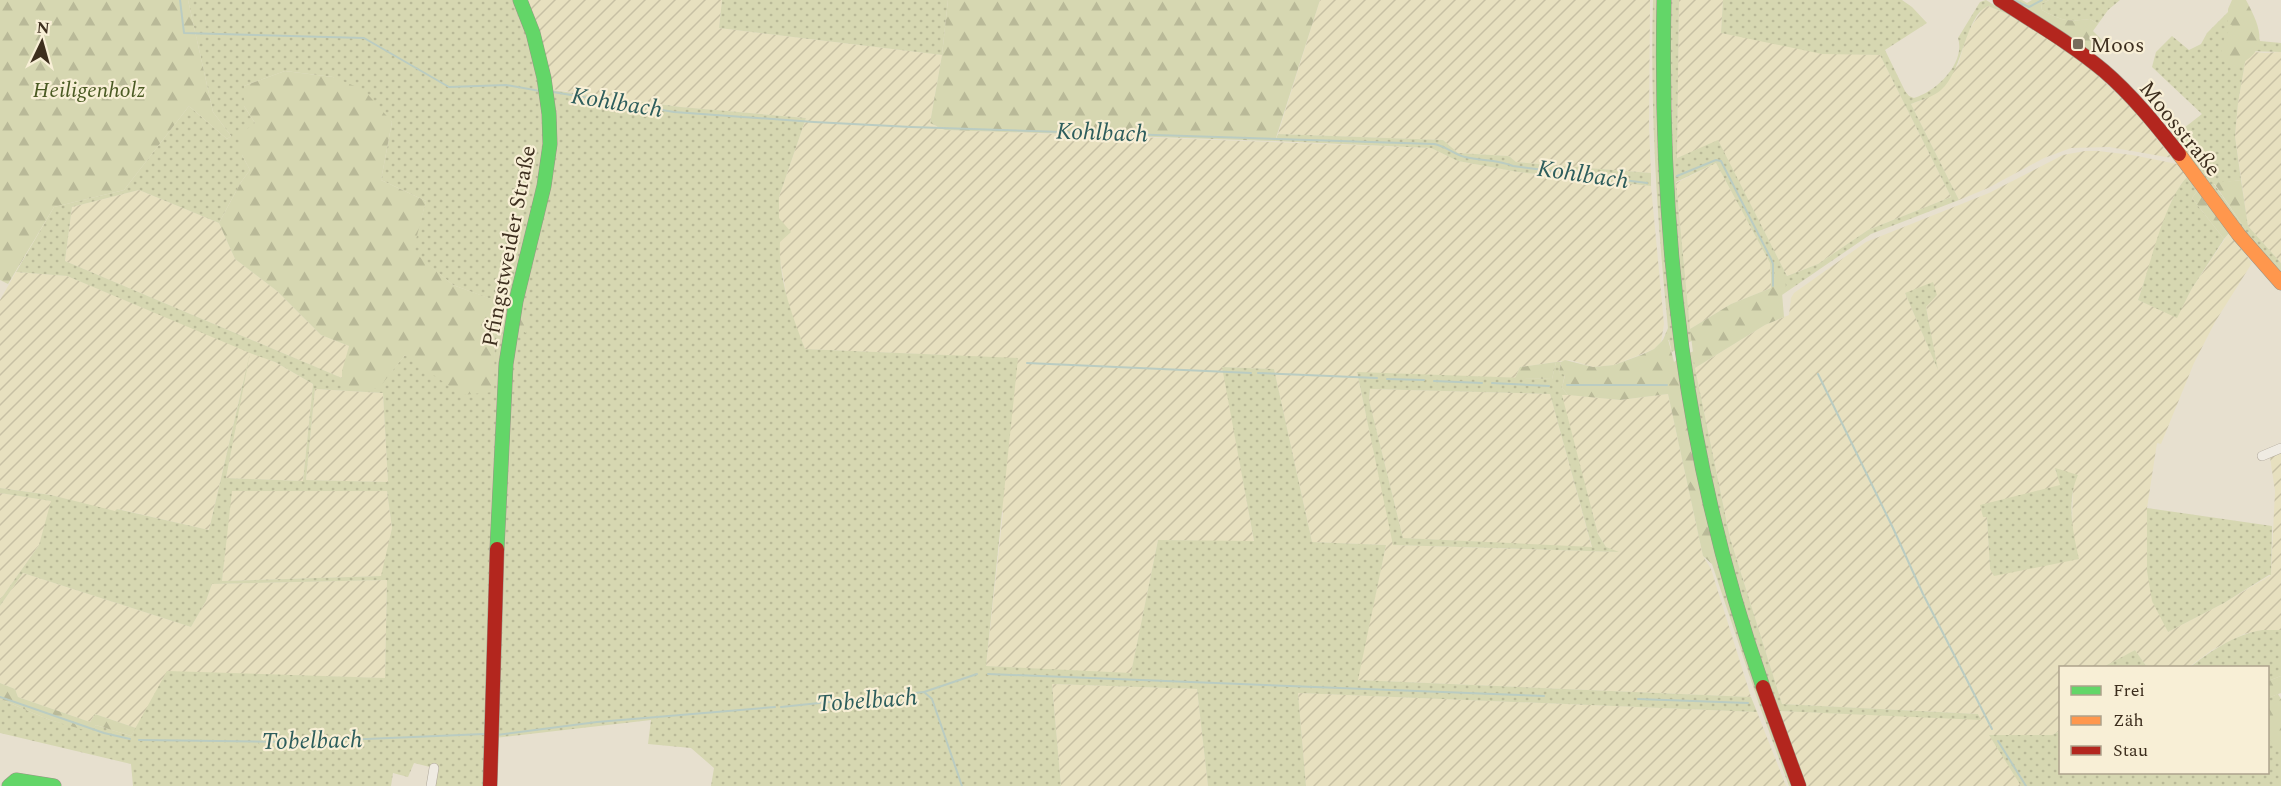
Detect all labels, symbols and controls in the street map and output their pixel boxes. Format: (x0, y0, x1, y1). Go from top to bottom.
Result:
north arrow (12, 12, 72, 72)
text: N (36, 16, 51, 41)
place label: Moos (2090, 29, 2144, 62)
marker: Moos (2071, 37, 2085, 51)
park label: Heiligenholz (33, 74, 146, 107)
street label: Moosstraße (2131, 74, 2229, 184)
water label: Kohlbach (569, 78, 665, 128)
water label: Kohlbach (1055, 113, 1149, 153)
street label: Pfingstweider Straße (474, 143, 545, 350)
water label: Kohlbach (1535, 151, 1631, 199)
legend (2059, 666, 2269, 774)
text: Frei (2113, 677, 2145, 704)
water label: Tobelbach (816, 680, 919, 722)
text: Zäh (2113, 707, 2144, 734)
water label: Tobelbach (261, 722, 363, 760)
text: Stau (2113, 737, 2148, 764)

